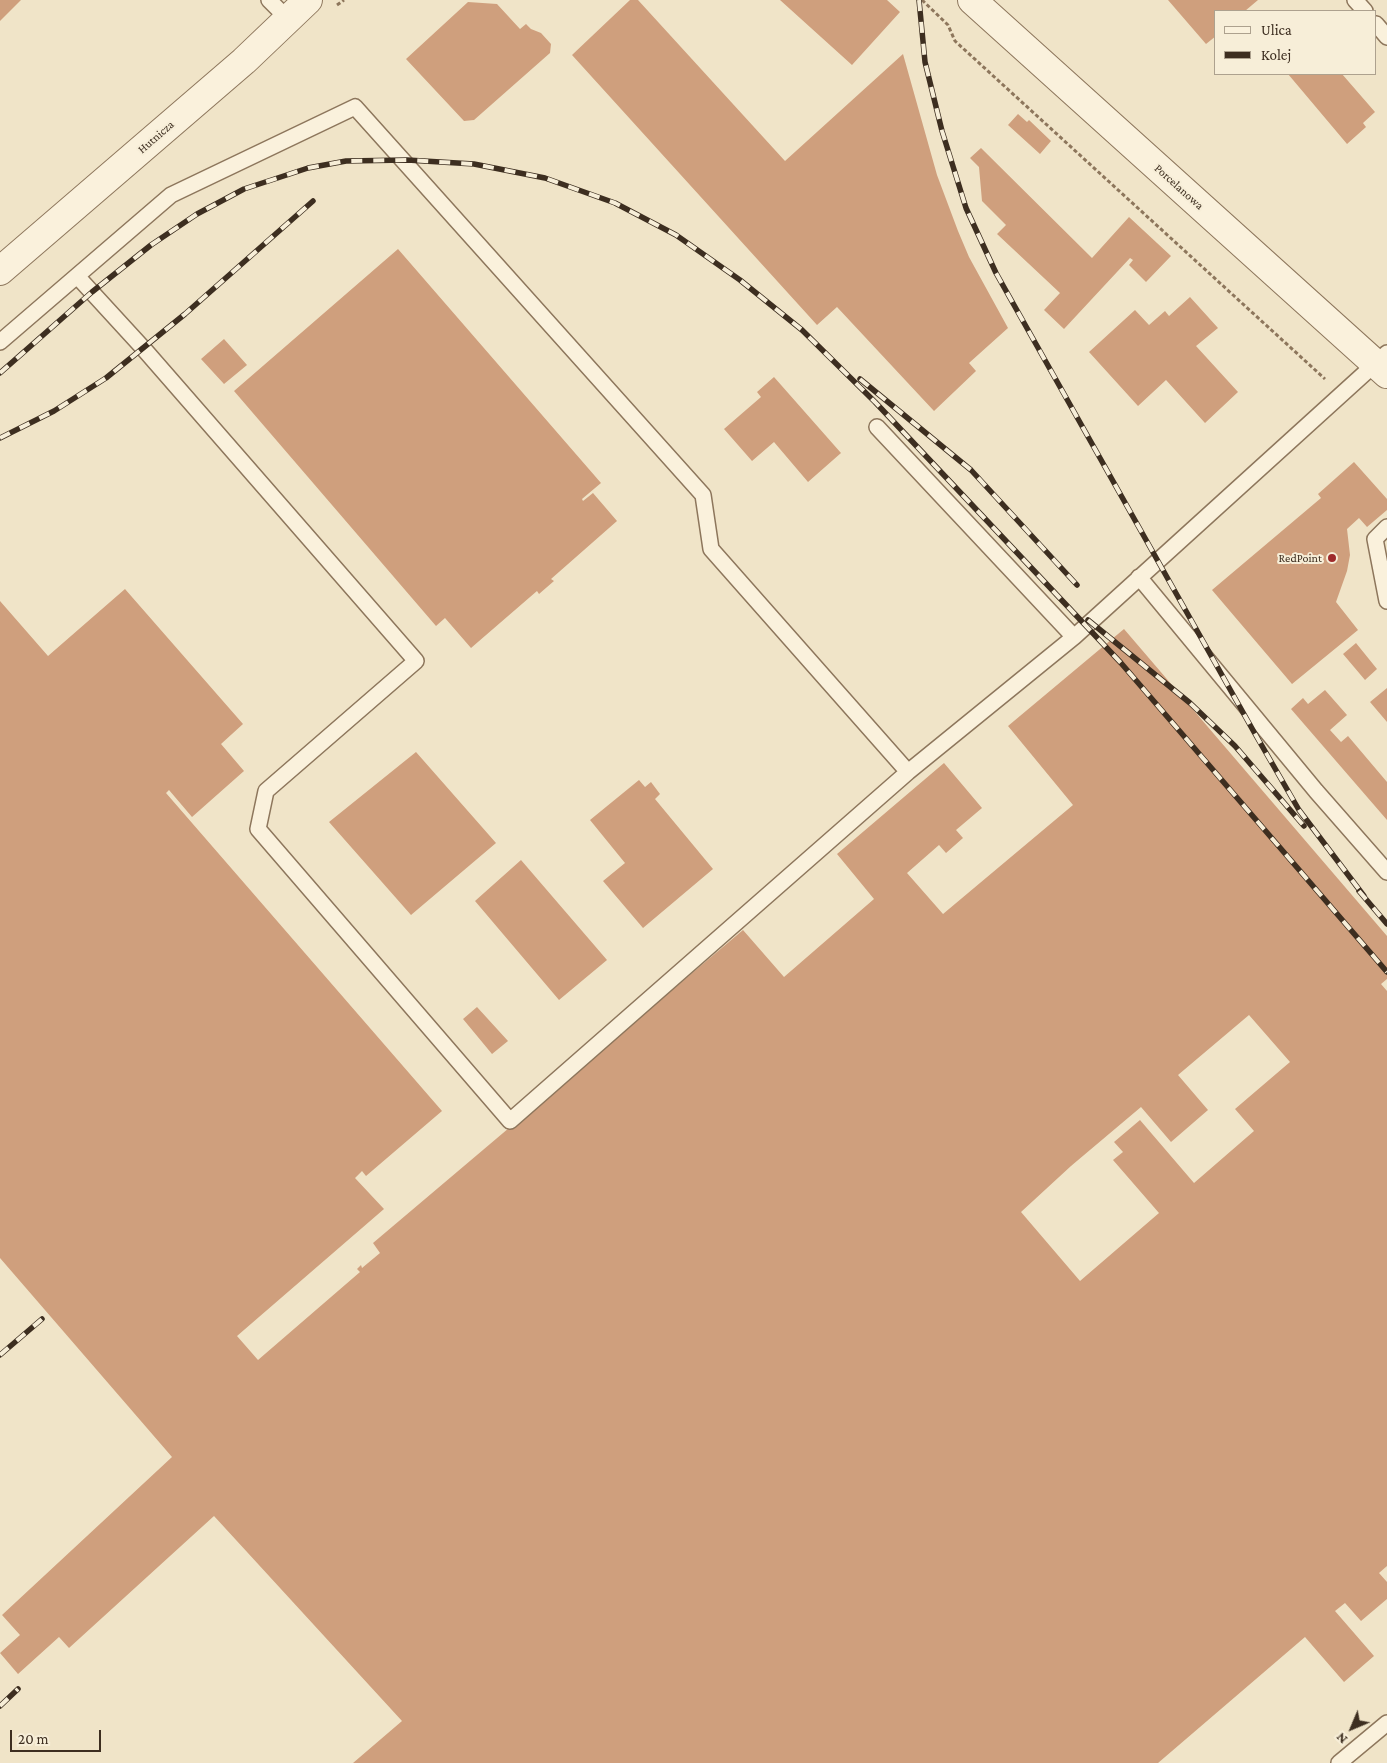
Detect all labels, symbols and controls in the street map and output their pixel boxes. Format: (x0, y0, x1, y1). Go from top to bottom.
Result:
legend (1214, 10, 1377, 75)
text: Ulica (1261, 22, 1292, 38)
text: Kolej (1261, 47, 1291, 63)
street label: Hutnicza (135, 117, 177, 157)
street label: Porcelanowa (1151, 161, 1207, 213)
place label: RedPoint (1279, 551, 1322, 565)
marker: RedPoint (1326, 552, 1338, 564)
north arrow (1327, 1703, 1377, 1753)
scale bar (12, 1720, 104, 1752)
text: N (1332, 1730, 1350, 1748)
text: 20 m (18, 1731, 49, 1747)

